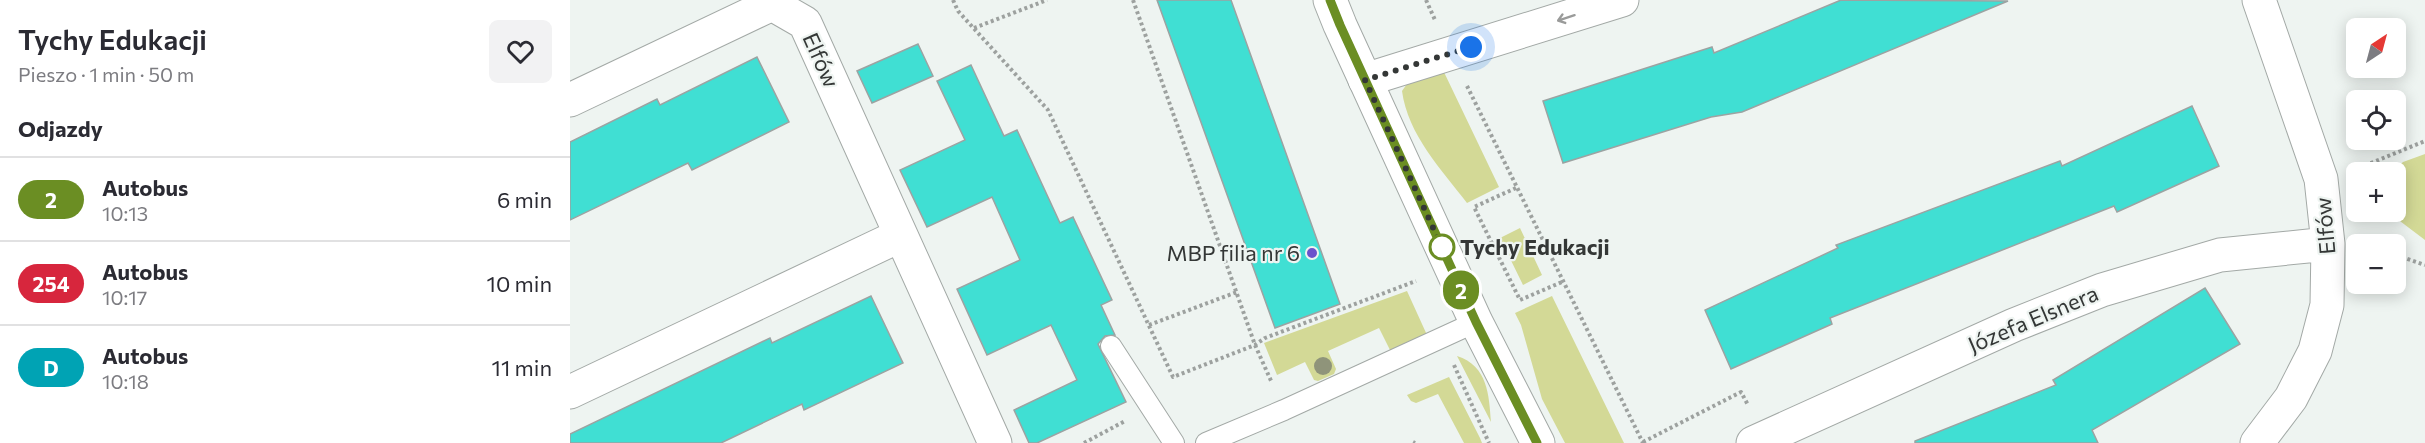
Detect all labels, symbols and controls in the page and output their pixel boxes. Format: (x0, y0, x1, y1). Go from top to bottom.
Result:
one-way arrow (1557, 13, 1576, 24)
north arrow (2346, 18, 2406, 78)
map controls (2346, 18, 2406, 294)
button: heart (489, 20, 552, 83)
text: Tychy Edukacji (18, 22, 207, 56)
street label: Elfów (797, 28, 846, 92)
your location (1456, 32, 1486, 62)
text: Pieszo · 1 min · 50 m (18, 62, 194, 86)
button: locate (2346, 90, 2406, 150)
text: Odjazdy (18, 115, 103, 142)
button: + (2346, 162, 2406, 222)
text: Autobus (102, 174, 188, 201)
text: 6 min (497, 186, 552, 213)
text: 2 (45, 187, 57, 212)
street label: Elfów (2309, 196, 2340, 256)
text: 10:13 (102, 201, 148, 225)
place label: Tychy Edukacji (1460, 233, 1610, 260)
marker: Tychy Edukacji (1429, 234, 1455, 260)
button: − (2346, 234, 2406, 294)
place label: MBP filia nr 6 (1166, 239, 1300, 266)
marker: MBP filia nr 6 (1305, 246, 1319, 260)
text: Autobus (102, 258, 188, 285)
text: 10 min (487, 270, 552, 297)
line badge: 2 (1442, 270, 1480, 310)
text: 254 (32, 271, 70, 296)
text: 2 (1455, 278, 1467, 303)
street label: Józefa Elsnera (1964, 279, 2102, 358)
text: 10:17 (102, 285, 147, 309)
text: Autobus (102, 342, 188, 369)
text: 11 min (492, 354, 552, 381)
text: D (43, 355, 59, 380)
text: 10:18 (102, 369, 149, 393)

